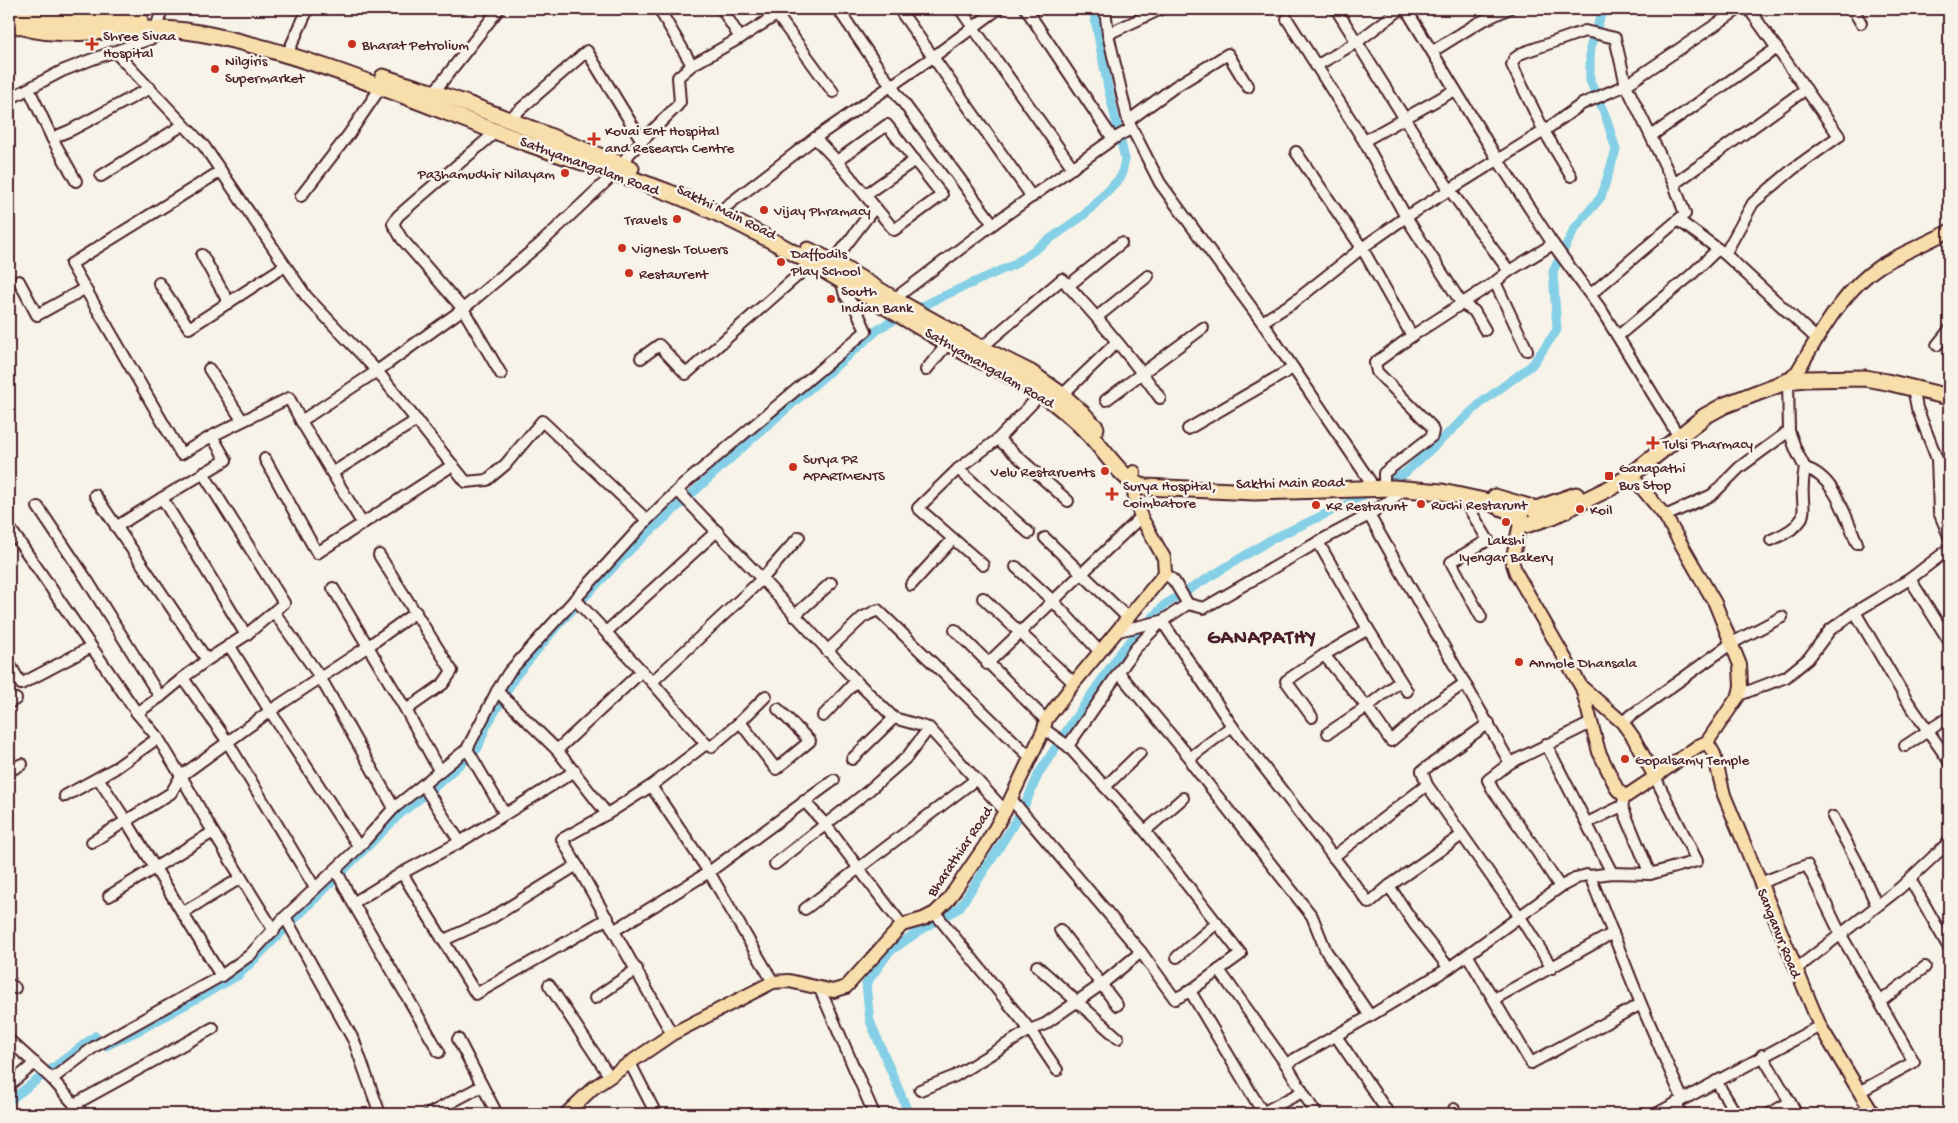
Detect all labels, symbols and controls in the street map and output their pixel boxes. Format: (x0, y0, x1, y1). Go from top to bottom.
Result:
place label: Shree Sivaa Hospital (103, 28, 177, 63)
marker: Shree Sivaa Hospital (85, 37, 99, 51)
place label: Bharat Petrolium (361, 37, 469, 55)
marker: Bharat Petrolium (346, 38, 358, 50)
place label: Nilgiris Supermarket (225, 53, 306, 88)
marker: Nilgiris Supermarket (209, 63, 221, 75)
place label: Kovai Ent Hospital and Research Centre (605, 123, 734, 158)
marker: Kovai Ent Hospital and Research Centre (587, 132, 601, 146)
street label: Sathyamangalam Road (517, 133, 662, 201)
place label: Pazhamudhir Nilayam (417, 166, 555, 184)
marker: Pazhamudhir Nilayam (559, 167, 571, 179)
street label: Sakthi Main Road (673, 181, 780, 245)
place label: Vijay Phramacy (773, 203, 871, 221)
marker: Vijay Phramacy (758, 204, 770, 216)
place label: Travels (623, 212, 667, 230)
marker: Travels (671, 213, 683, 225)
place label: Vignesh Towers (631, 241, 728, 259)
marker: Vignesh Towers (616, 242, 628, 254)
place label: Daffodils Play School (790, 246, 861, 281)
marker: Daffodils Play School (775, 256, 787, 268)
place label: Restaurent (639, 266, 710, 284)
marker: Restaurent (623, 267, 635, 279)
place label: South Indian Bank (841, 283, 914, 318)
marker: South Indian Bank (825, 293, 837, 305)
street label: Sathyamangalam Road (921, 324, 1058, 414)
place label: Tulsi Pharmacy (1662, 436, 1753, 454)
marker: Tulsi Pharmacy (1647, 437, 1659, 449)
place label: Surya PR APARTMENTS (803, 451, 885, 486)
place label: Ganapathi Bus Stop (1618, 460, 1685, 495)
marker: Surya PR APARTMENTS (787, 461, 799, 473)
place label: Velu Restaruents (990, 464, 1095, 482)
marker: Velu Restaruents (1099, 465, 1111, 477)
marker: Ganapathi Bus Stop (1603, 470, 1615, 482)
street label: Sakthi Main Road (1236, 474, 1346, 494)
place label: Surya Hospital, Coimbatore (1123, 478, 1217, 513)
marker: Surya Hospital, Coimbatore (1105, 487, 1119, 501)
place label: Ruchi Restarunt (1431, 497, 1529, 515)
place label: KR Restarunt (1326, 498, 1409, 516)
marker: Ruchi Restarunt (1415, 498, 1427, 510)
marker: KR Restarunt (1310, 499, 1322, 511)
place label: Koil (1590, 502, 1613, 520)
marker: Koil (1574, 503, 1586, 515)
marker: Lakshi Iyengar Bakery (1500, 516, 1512, 528)
place label: Lakshi Iyengar Bakery (1459, 532, 1554, 567)
district label: GANAPATHY (1207, 628, 1317, 651)
place label: Anmole Dhansala (1529, 655, 1637, 673)
marker: Anmole Dhansala (1513, 656, 1525, 668)
place label: Gopalsamy Temple (1635, 752, 1750, 770)
marker: Gopalsamy Temple (1619, 753, 1631, 765)
street label: Bharathiar Road (923, 803, 998, 902)
street label: Sanganur Road (1752, 886, 1805, 982)

